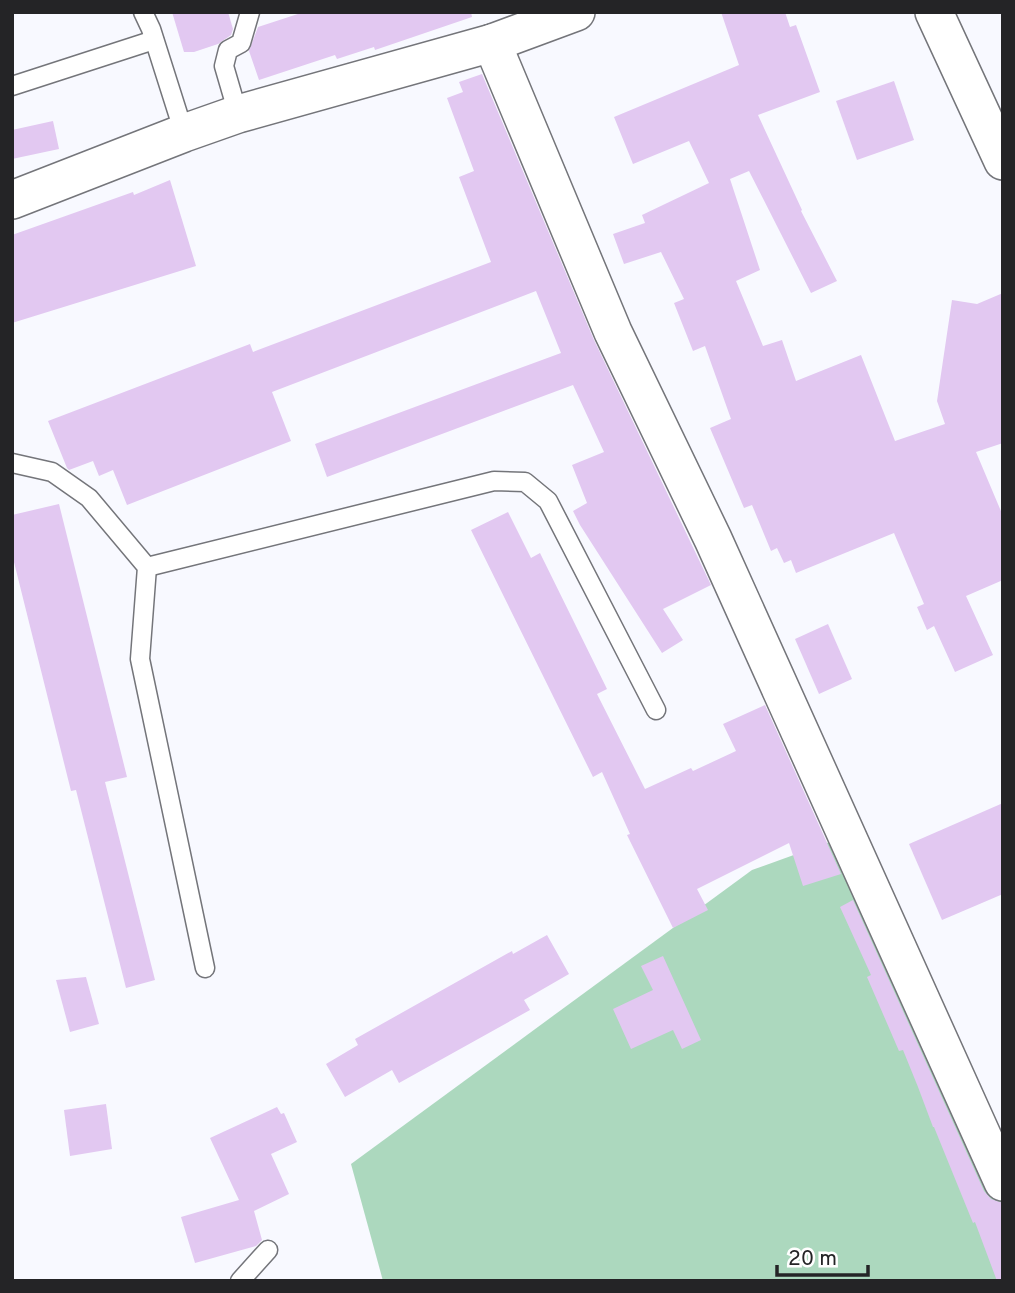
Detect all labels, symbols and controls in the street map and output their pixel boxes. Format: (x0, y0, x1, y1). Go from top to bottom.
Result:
scale bar (777, 1234, 868, 1278)
text: 20 m (788, 1246, 837, 1273)

